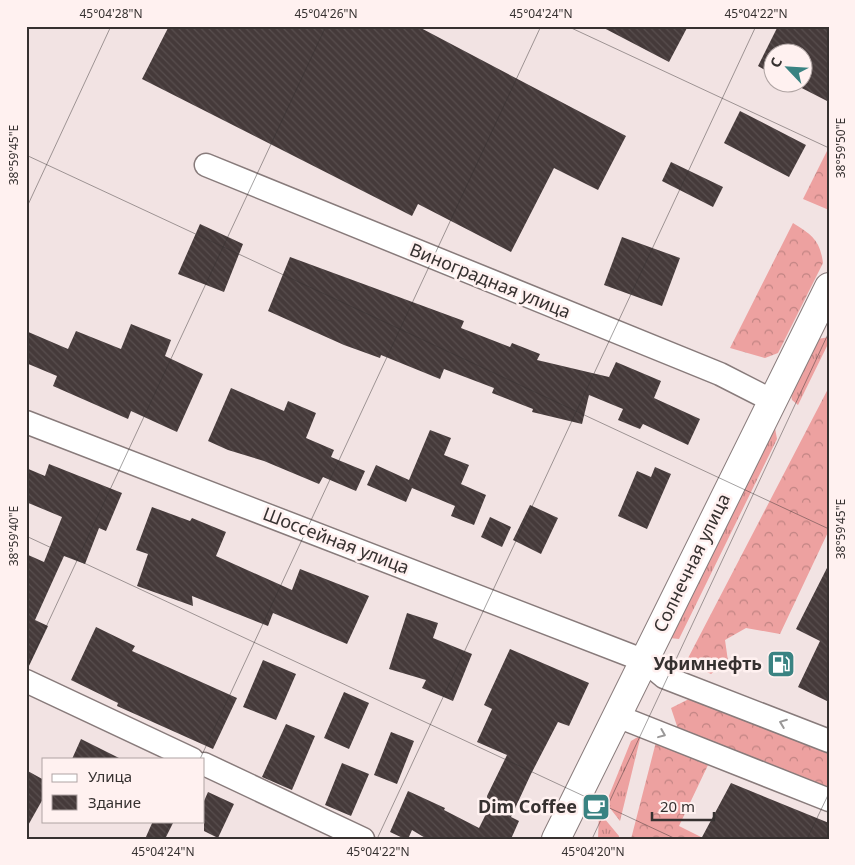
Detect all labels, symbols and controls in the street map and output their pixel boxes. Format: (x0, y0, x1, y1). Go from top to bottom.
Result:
text: 45°04'28"N (79, 5, 143, 22)
text: 45°04'26"N (294, 5, 358, 22)
text: 45°04'24"N (509, 5, 573, 22)
text: 45°04'22"N (724, 5, 788, 22)
north arrow (762, 42, 812, 92)
text: С (765, 54, 786, 70)
text: 38°59'50"E (832, 118, 849, 178)
text: 38°59'45"E (5, 125, 22, 185)
street label: Виноградная улица (406, 237, 574, 323)
street label: Солнечная улица (647, 489, 735, 636)
text: 38°59'45"E (832, 499, 849, 559)
street label: Шоссейная улица (260, 501, 413, 579)
text: 38°59'40"E (5, 506, 22, 566)
fuel station icon: Уфимнефть (766, 649, 796, 679)
place label: Уфимнефть (653, 651, 762, 675)
one-way arrow (779, 719, 788, 729)
one-way arrow (657, 728, 666, 738)
legend (42, 758, 205, 822)
text: Улица (88, 766, 132, 786)
scale bar (652, 790, 715, 822)
text: Здание (88, 792, 141, 812)
cafe icon: Dim Coffee (581, 792, 611, 822)
place label: Dim Coffee (478, 794, 577, 818)
text: 20 m (660, 796, 695, 816)
text: 45°04'24"N (131, 843, 195, 860)
text: 45°04'22"N (346, 843, 410, 860)
text: 45°04'20"N (561, 843, 625, 860)

